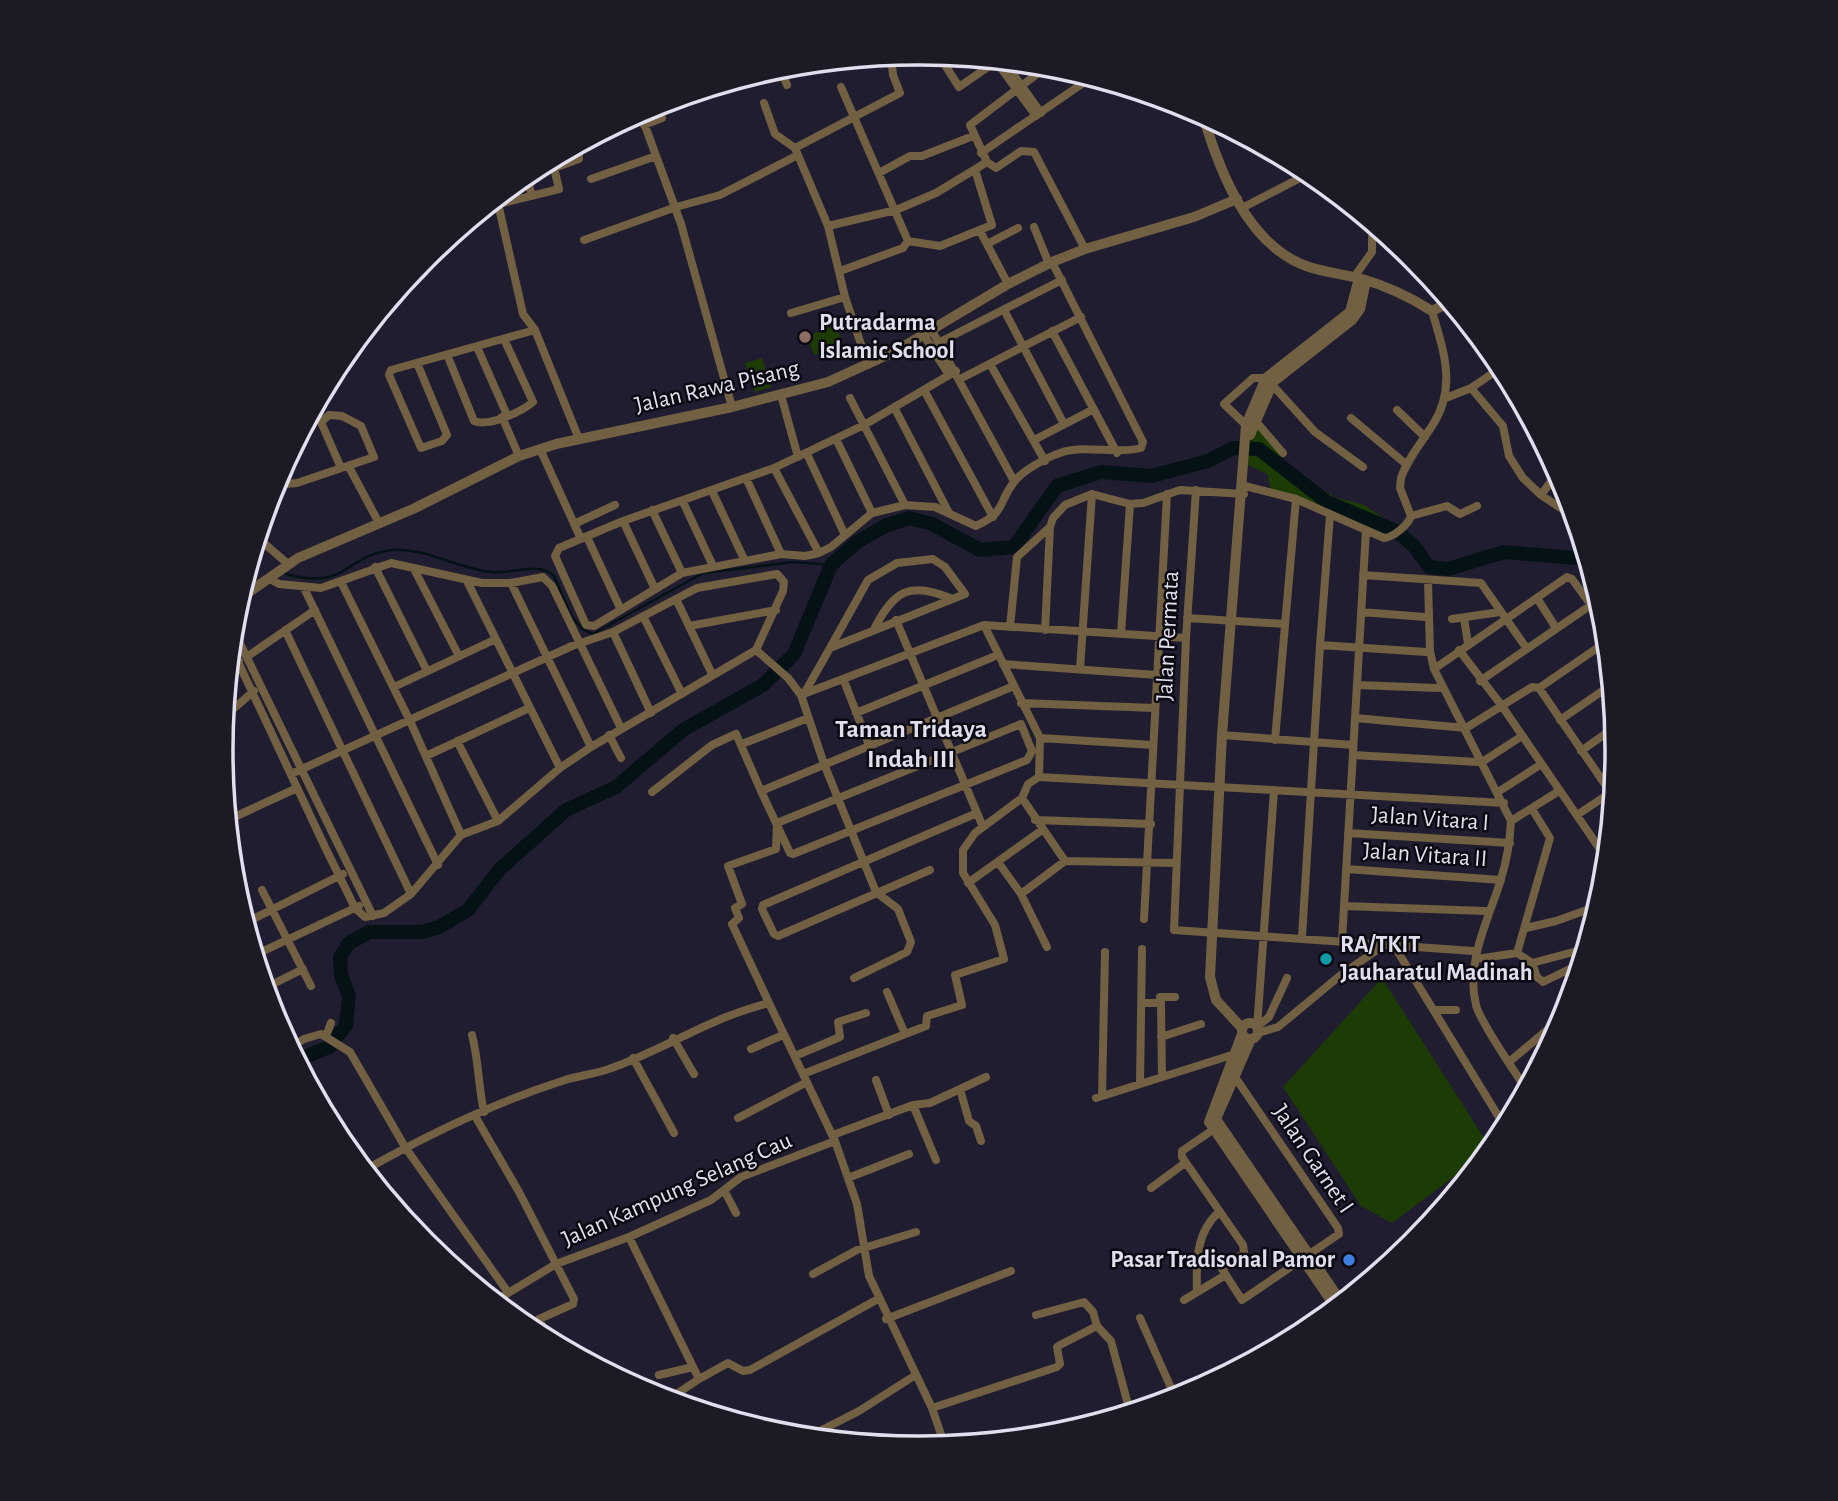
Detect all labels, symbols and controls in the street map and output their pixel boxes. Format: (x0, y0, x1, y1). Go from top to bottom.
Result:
place label: Putradarma Islamic School (819, 311, 955, 363)
marker: Putradarma Islamic School (797, 329, 813, 345)
street label: Jalan Rawa Pisang (633, 356, 802, 418)
street label: Jalan Permata (1153, 570, 1183, 702)
district label: Taman Tridaya Indah III (835, 716, 987, 772)
street label: Jalan Vitara I (1370, 803, 1490, 835)
street label: Jalan Vitara II (1362, 839, 1488, 871)
place label: RA/TKIT Jauharatul Madinah (1340, 933, 1533, 985)
marker: RA/TKIT Jauharatul Madinah (1318, 951, 1334, 967)
street label: Jalan Garnet I (1268, 1100, 1358, 1218)
street label: Jalan Kampung Selang Cau (558, 1128, 796, 1252)
place label: Pasar Tradisonal Pamor (1110, 1248, 1336, 1272)
marker: Pasar Tradisonal Pamor (1341, 1252, 1357, 1268)

